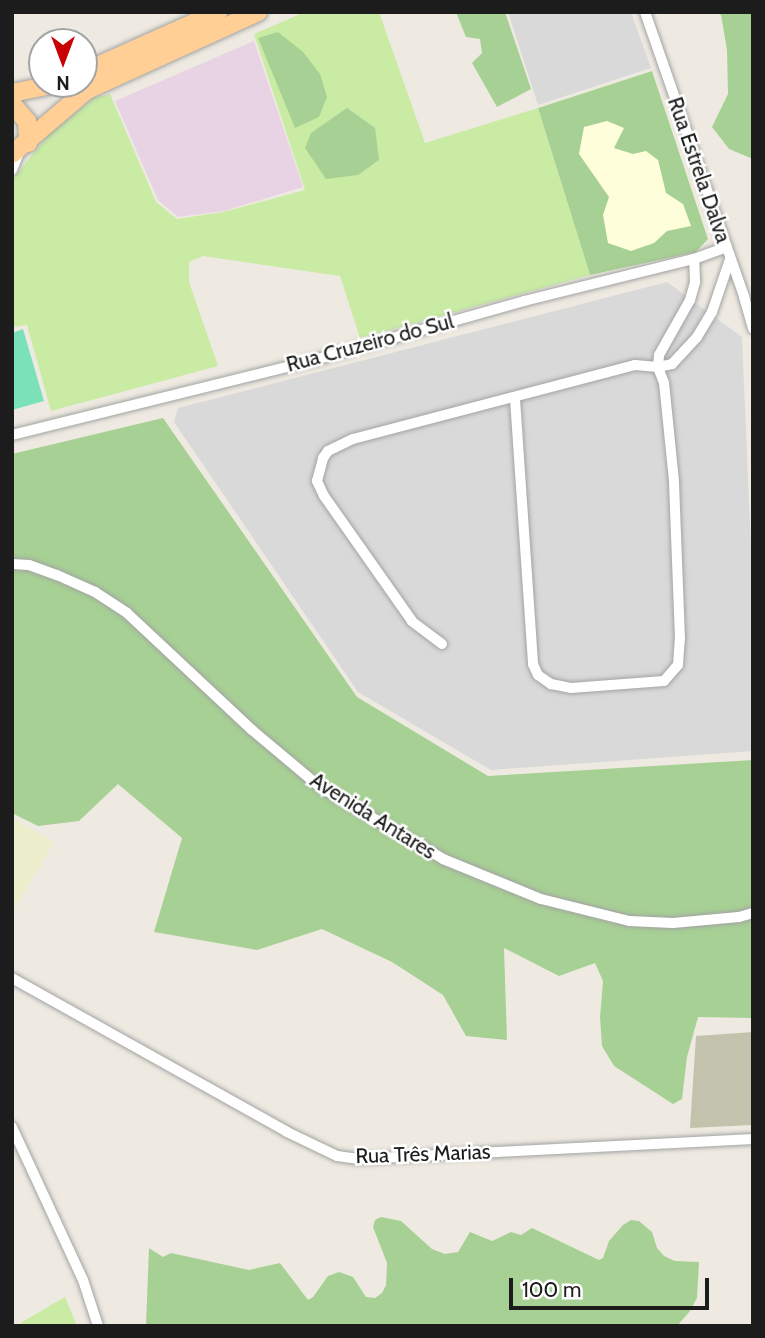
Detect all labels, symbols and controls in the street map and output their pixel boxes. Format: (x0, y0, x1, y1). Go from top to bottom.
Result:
north arrow (28, 28, 98, 98)
text: N (56, 71, 70, 94)
street label: Rua Estrela Dalva (662, 94, 736, 246)
street label: Rua Cruzeiro do Sul (284, 309, 456, 377)
street label: Avenida Antares (306, 767, 440, 865)
street label: Rua Três Marias (355, 1139, 491, 1169)
scale bar (513, 1264, 712, 1308)
text: 100 m (522, 1277, 581, 1302)

